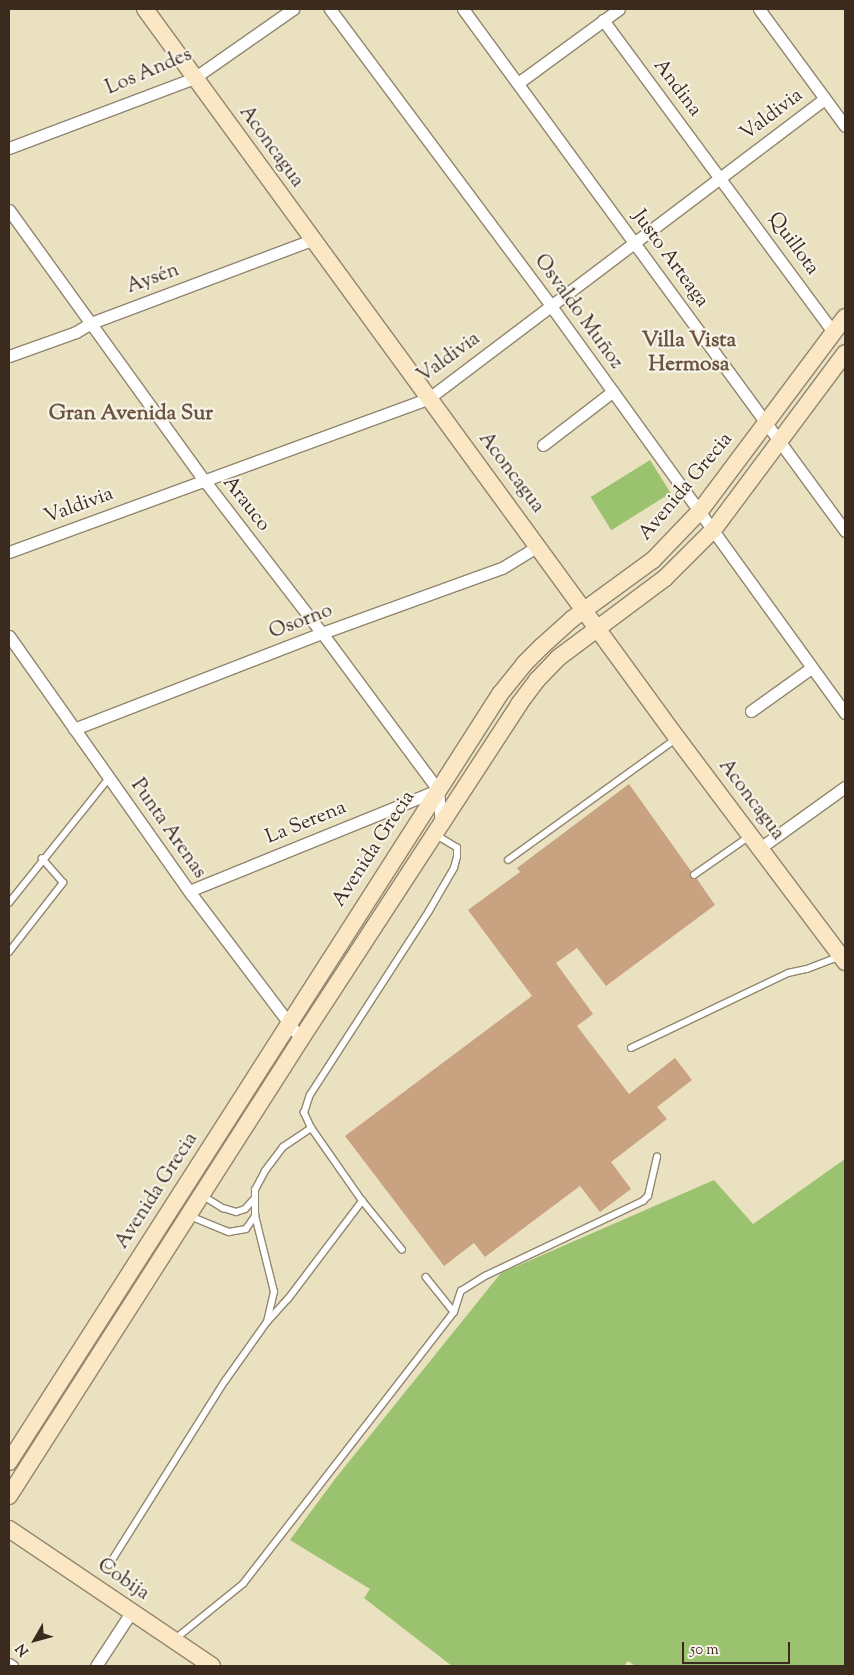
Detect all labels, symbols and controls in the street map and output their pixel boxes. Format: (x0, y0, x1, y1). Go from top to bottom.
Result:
street label: Los Andes (102, 43, 196, 101)
street label: Andina (648, 54, 706, 122)
street label: Valdivia (736, 84, 808, 146)
street label: Aconcagua (233, 101, 309, 193)
street label: Justo Arteaga (627, 206, 713, 312)
street label: Quillota (762, 208, 824, 280)
street label: Osvaldo Muñoz (528, 250, 628, 374)
street label: Aysén (123, 258, 183, 300)
street label: Valdivia (413, 327, 485, 389)
district label: Villa Vista Hermosa (642, 328, 736, 378)
district label: Gran Avenida Sur (49, 401, 213, 427)
street label: Aconcagua (473, 428, 549, 518)
street label: Avenida Grecia (634, 428, 738, 546)
street label: Arauco (217, 471, 275, 537)
street label: Valdivia (41, 482, 117, 530)
street label: Osorno (266, 599, 336, 645)
street label: Aconcagua (713, 755, 789, 845)
street label: Punta Arenas (125, 775, 211, 883)
street label: Avenida Grecia (328, 786, 420, 912)
street label: La Serena (262, 796, 350, 850)
street label: Avenida Grecia (111, 1128, 203, 1254)
street label: Cobija (92, 1554, 154, 1606)
north arrow (10, 1615, 60, 1665)
scale bar (684, 1632, 792, 1664)
text: N (12, 1639, 35, 1660)
text: 50 m (690, 1640, 719, 1661)

